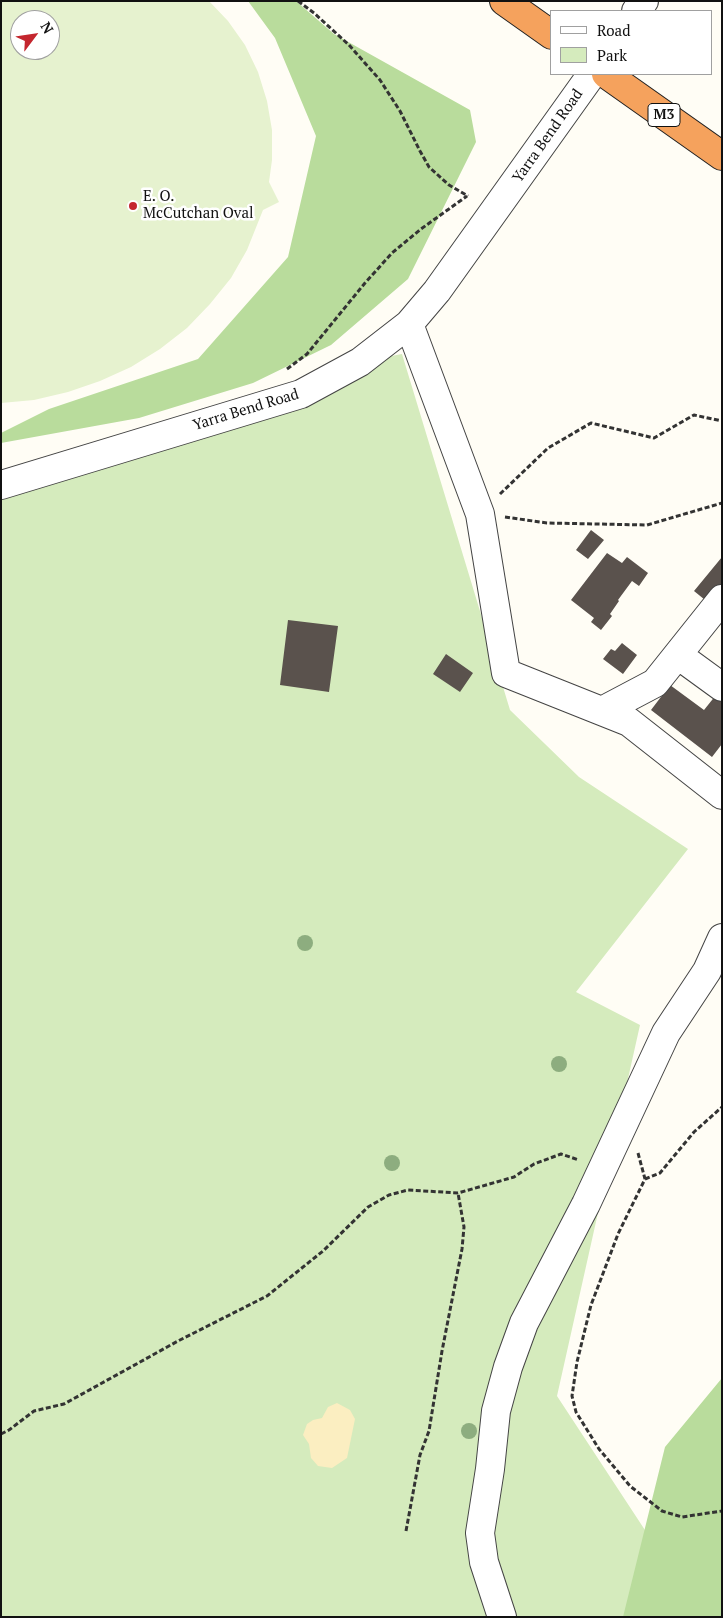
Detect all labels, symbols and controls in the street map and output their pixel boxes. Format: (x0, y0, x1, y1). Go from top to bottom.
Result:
north arrow (10, 10, 60, 60)
legend (550, 10, 713, 75)
text: N (37, 18, 58, 37)
text: Road (597, 20, 630, 40)
text: Park (597, 45, 627, 65)
street label: Yarra Bend Road (509, 86, 587, 186)
road number: M3 (648, 104, 680, 126)
place label: E. O. McCutchan Oval (143, 188, 254, 223)
marker: E. O. McCutchan Oval (127, 200, 139, 212)
street label: Yarra Bend Road (191, 385, 301, 435)

